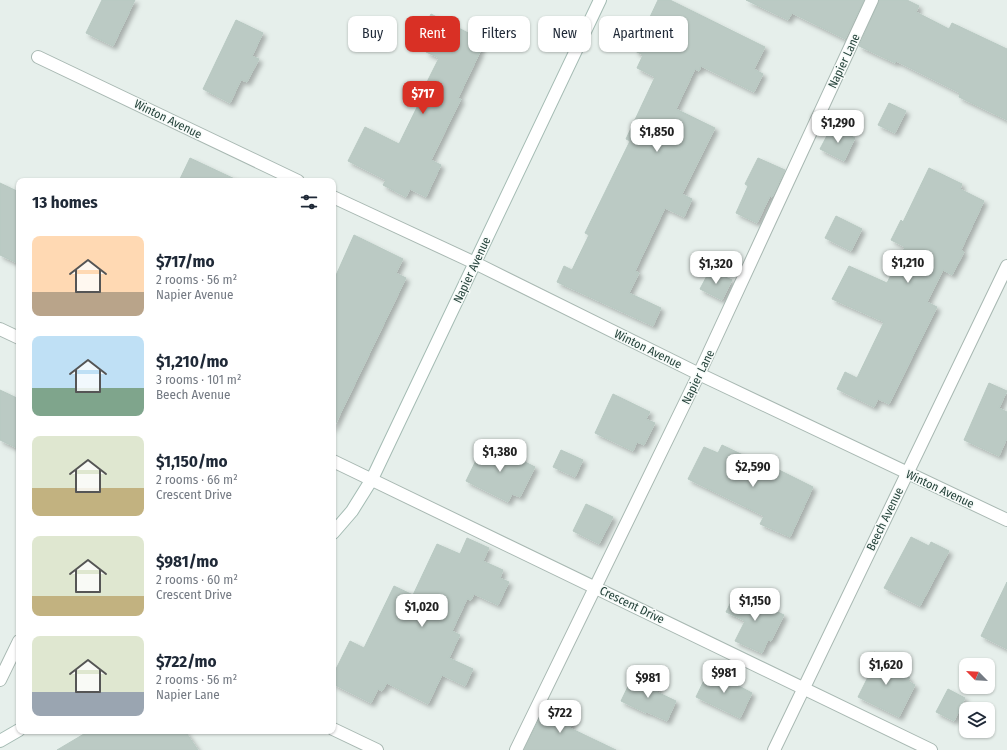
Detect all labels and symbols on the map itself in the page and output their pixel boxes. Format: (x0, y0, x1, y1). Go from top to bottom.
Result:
street label: Napier Lane (825, 31, 863, 91)
pin: $717 (399, 81, 447, 115)
street label: Winton Avenue (132, 97, 204, 141)
pin: $1,290 (805, 110, 871, 144)
pin: $1,850 (624, 119, 690, 153)
street label: Napier Avenue (451, 235, 493, 305)
pin: $1,210 (875, 250, 941, 284)
pin: $1,320 (683, 251, 749, 285)
street label: Winton Avenue (612, 327, 684, 371)
street label: Napier Lane (679, 347, 717, 407)
pin: $1,380 (467, 439, 533, 473)
pin: $2,590 (720, 454, 786, 488)
street label: Winton Avenue (904, 467, 976, 511)
street label: Beech Avenue (864, 485, 906, 553)
street label: Crescent Drive (597, 583, 667, 627)
pin: $1,150 (722, 588, 788, 622)
pin: $1,020 (389, 594, 455, 628)
pin: $1,620 (853, 652, 919, 686)
north arrow (959, 658, 995, 694)
pin: $981 (700, 660, 748, 694)
pin: $981 (624, 665, 672, 699)
pin: $722 (536, 700, 584, 734)

